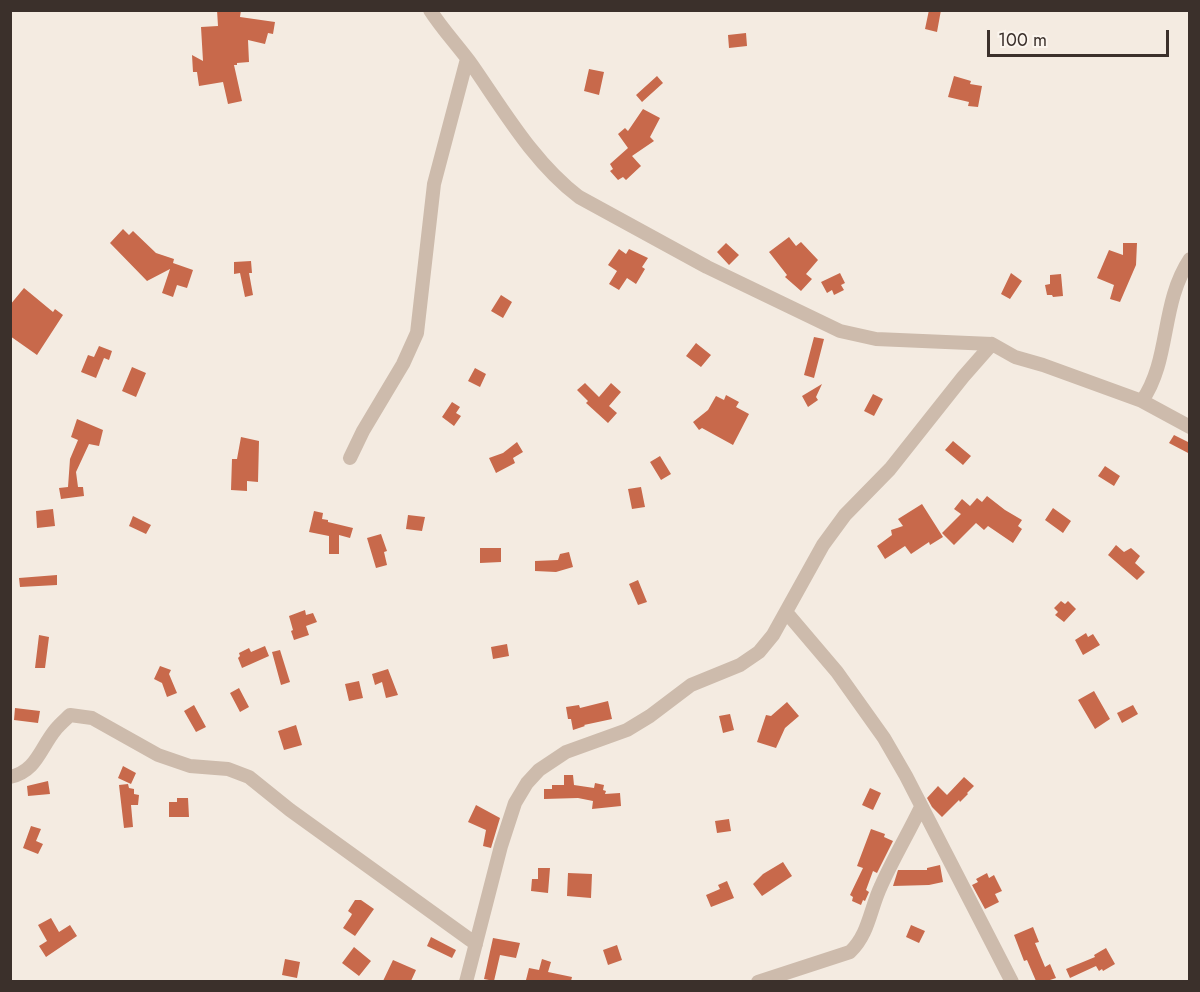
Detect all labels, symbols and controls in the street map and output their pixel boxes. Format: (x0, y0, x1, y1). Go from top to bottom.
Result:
scale bar (990, 18, 1172, 56)
text: 100 m (998, 27, 1047, 53)

